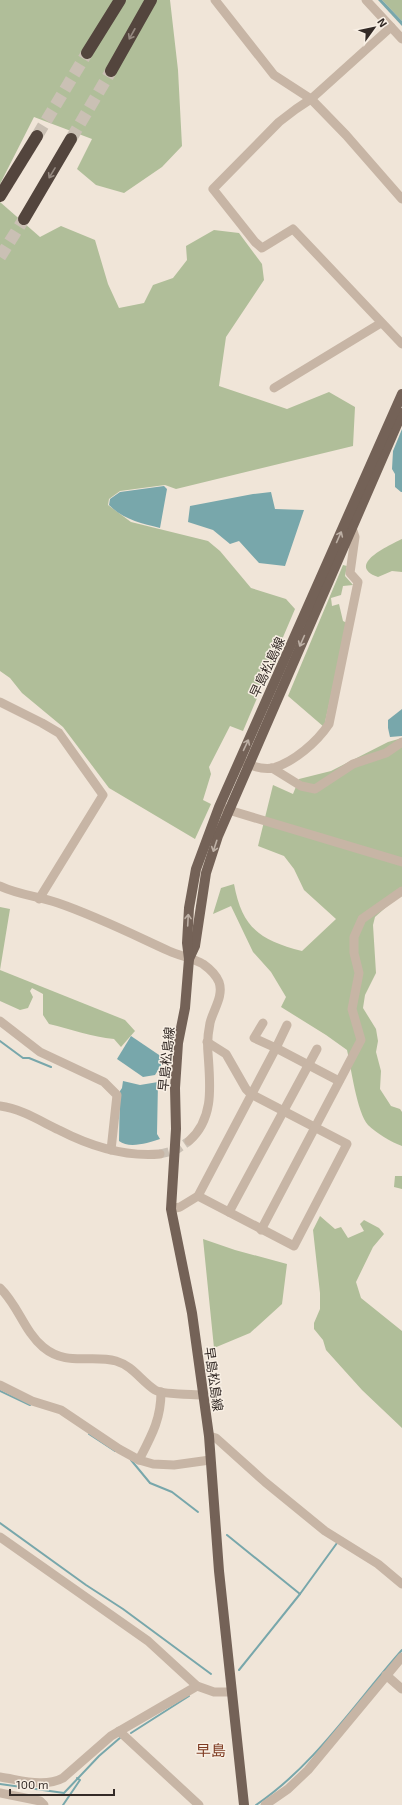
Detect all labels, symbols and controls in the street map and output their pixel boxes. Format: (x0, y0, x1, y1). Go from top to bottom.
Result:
north arrow (354, 8, 394, 48)
text: N (375, 15, 390, 29)
one-way arrow (127, 28, 135, 40)
one-way arrow (47, 166, 55, 178)
one-way arrow (336, 532, 343, 544)
street label: 早島松島線 (246, 634, 288, 700)
one-way arrow (298, 635, 305, 647)
one-way arrow (243, 740, 250, 752)
one-way arrow (210, 840, 218, 852)
one-way arrow (185, 914, 192, 927)
street label: 早島松島線 (155, 1026, 177, 1092)
street label: 早島松島線 (202, 1346, 226, 1412)
district label: 早島 (196, 1741, 226, 1759)
scale bar (10, 1771, 114, 1797)
text: 100 m (16, 1777, 48, 1791)

